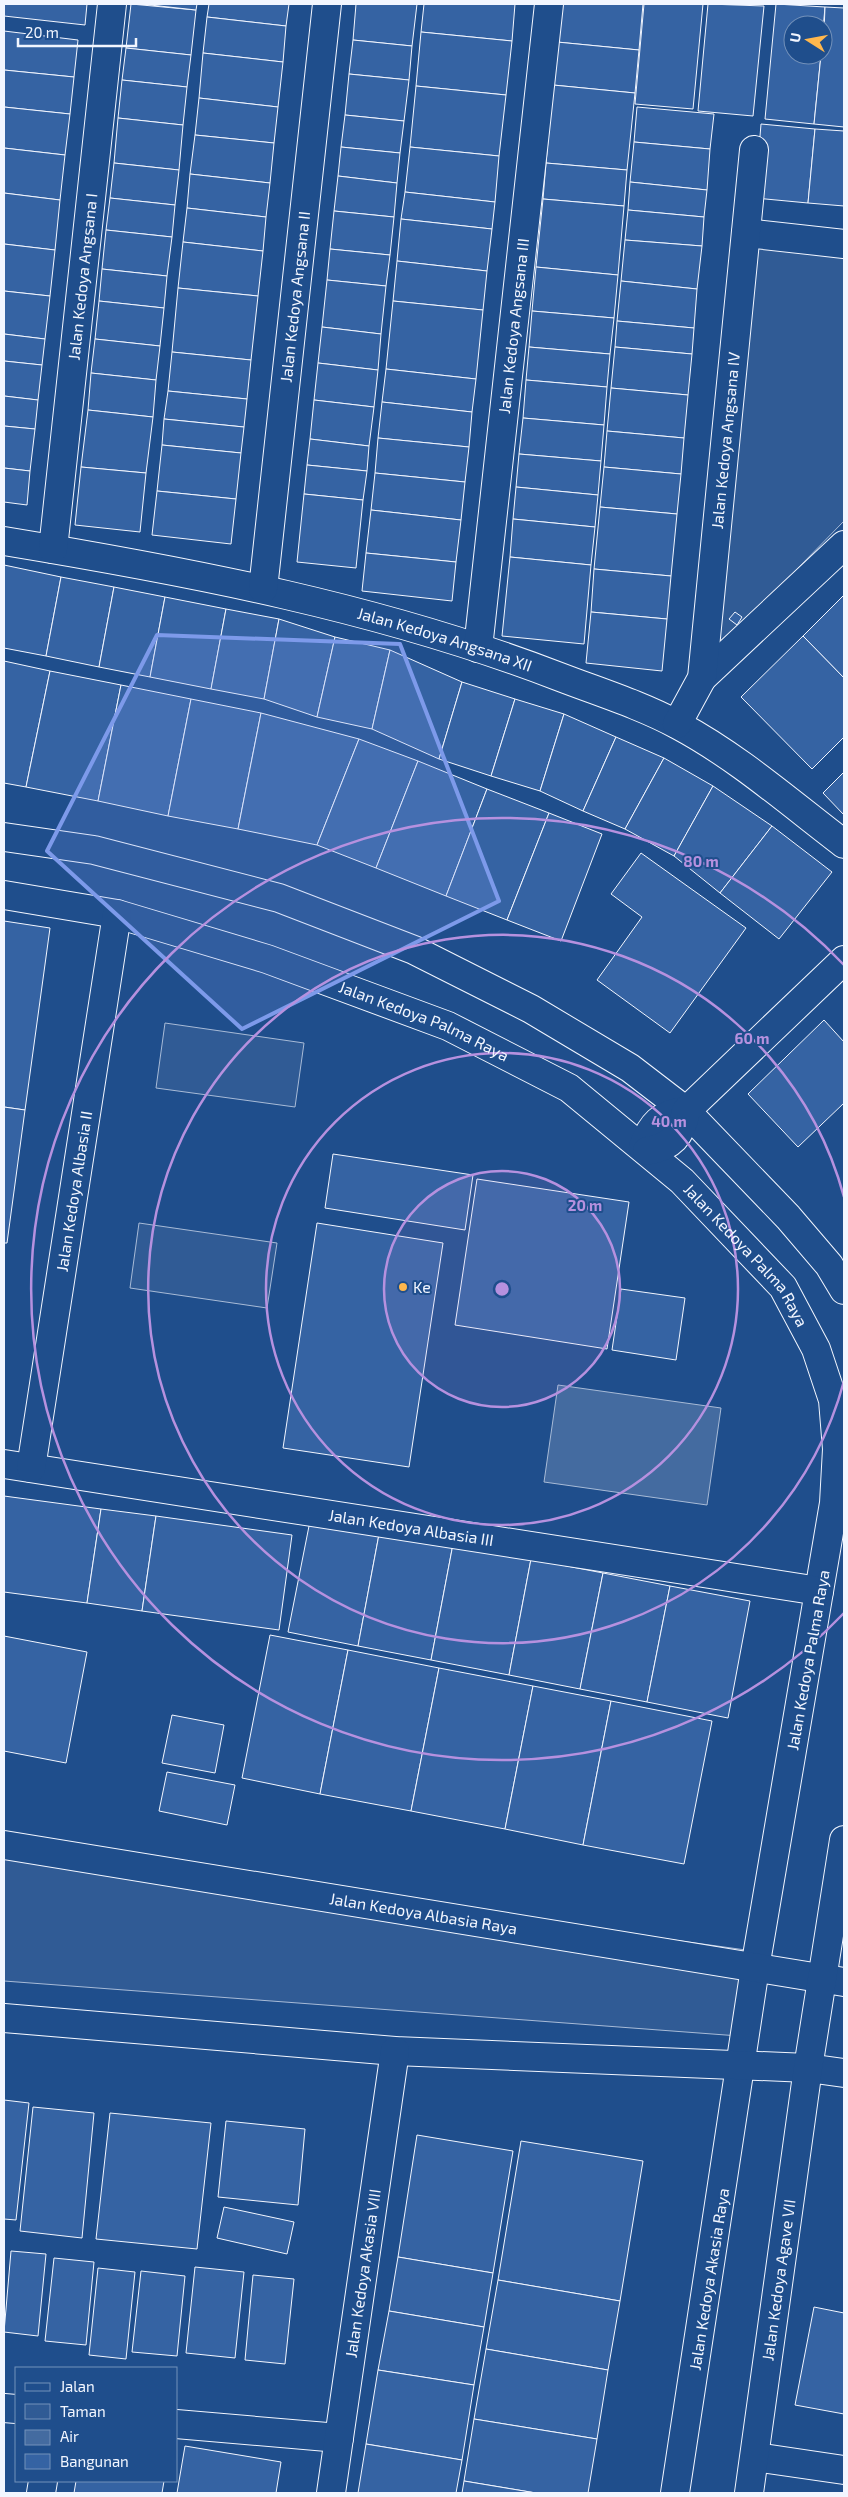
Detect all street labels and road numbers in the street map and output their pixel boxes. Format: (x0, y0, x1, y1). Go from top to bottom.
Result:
street label: Jalan Kedoya Angsana I (64, 192, 100, 361)
street label: Jalan Kedoya Angsana II (276, 210, 313, 383)
street label: Jalan Kedoya Angsana III (494, 237, 532, 415)
street label: Jalan Kedoya Angsana IV (707, 351, 743, 530)
street label: Jalan Kedoya Angsana XII (355, 603, 535, 675)
street label: Jalan Kedoya Palma Raya (337, 977, 512, 1065)
street label: Jalan Kedoya Albasia II (52, 1109, 95, 1273)
street label: Jalan Kedoya Palma Raya (680, 1179, 812, 1330)
street label: Jalan Kedoya Albasia III (327, 1505, 495, 1549)
street label: Jalan Kedoya Palma Raya (782, 1568, 833, 1751)
street label: Jalan Kedoya Albasia Raya (328, 1888, 519, 1938)
street label: Jalan Kedoya Akasia Raya (685, 2186, 732, 2371)
street label: Jalan Kedoya Akasia VIII (341, 2188, 384, 2359)
street label: Jalan Kedoya Agave VII (757, 2198, 799, 2362)

